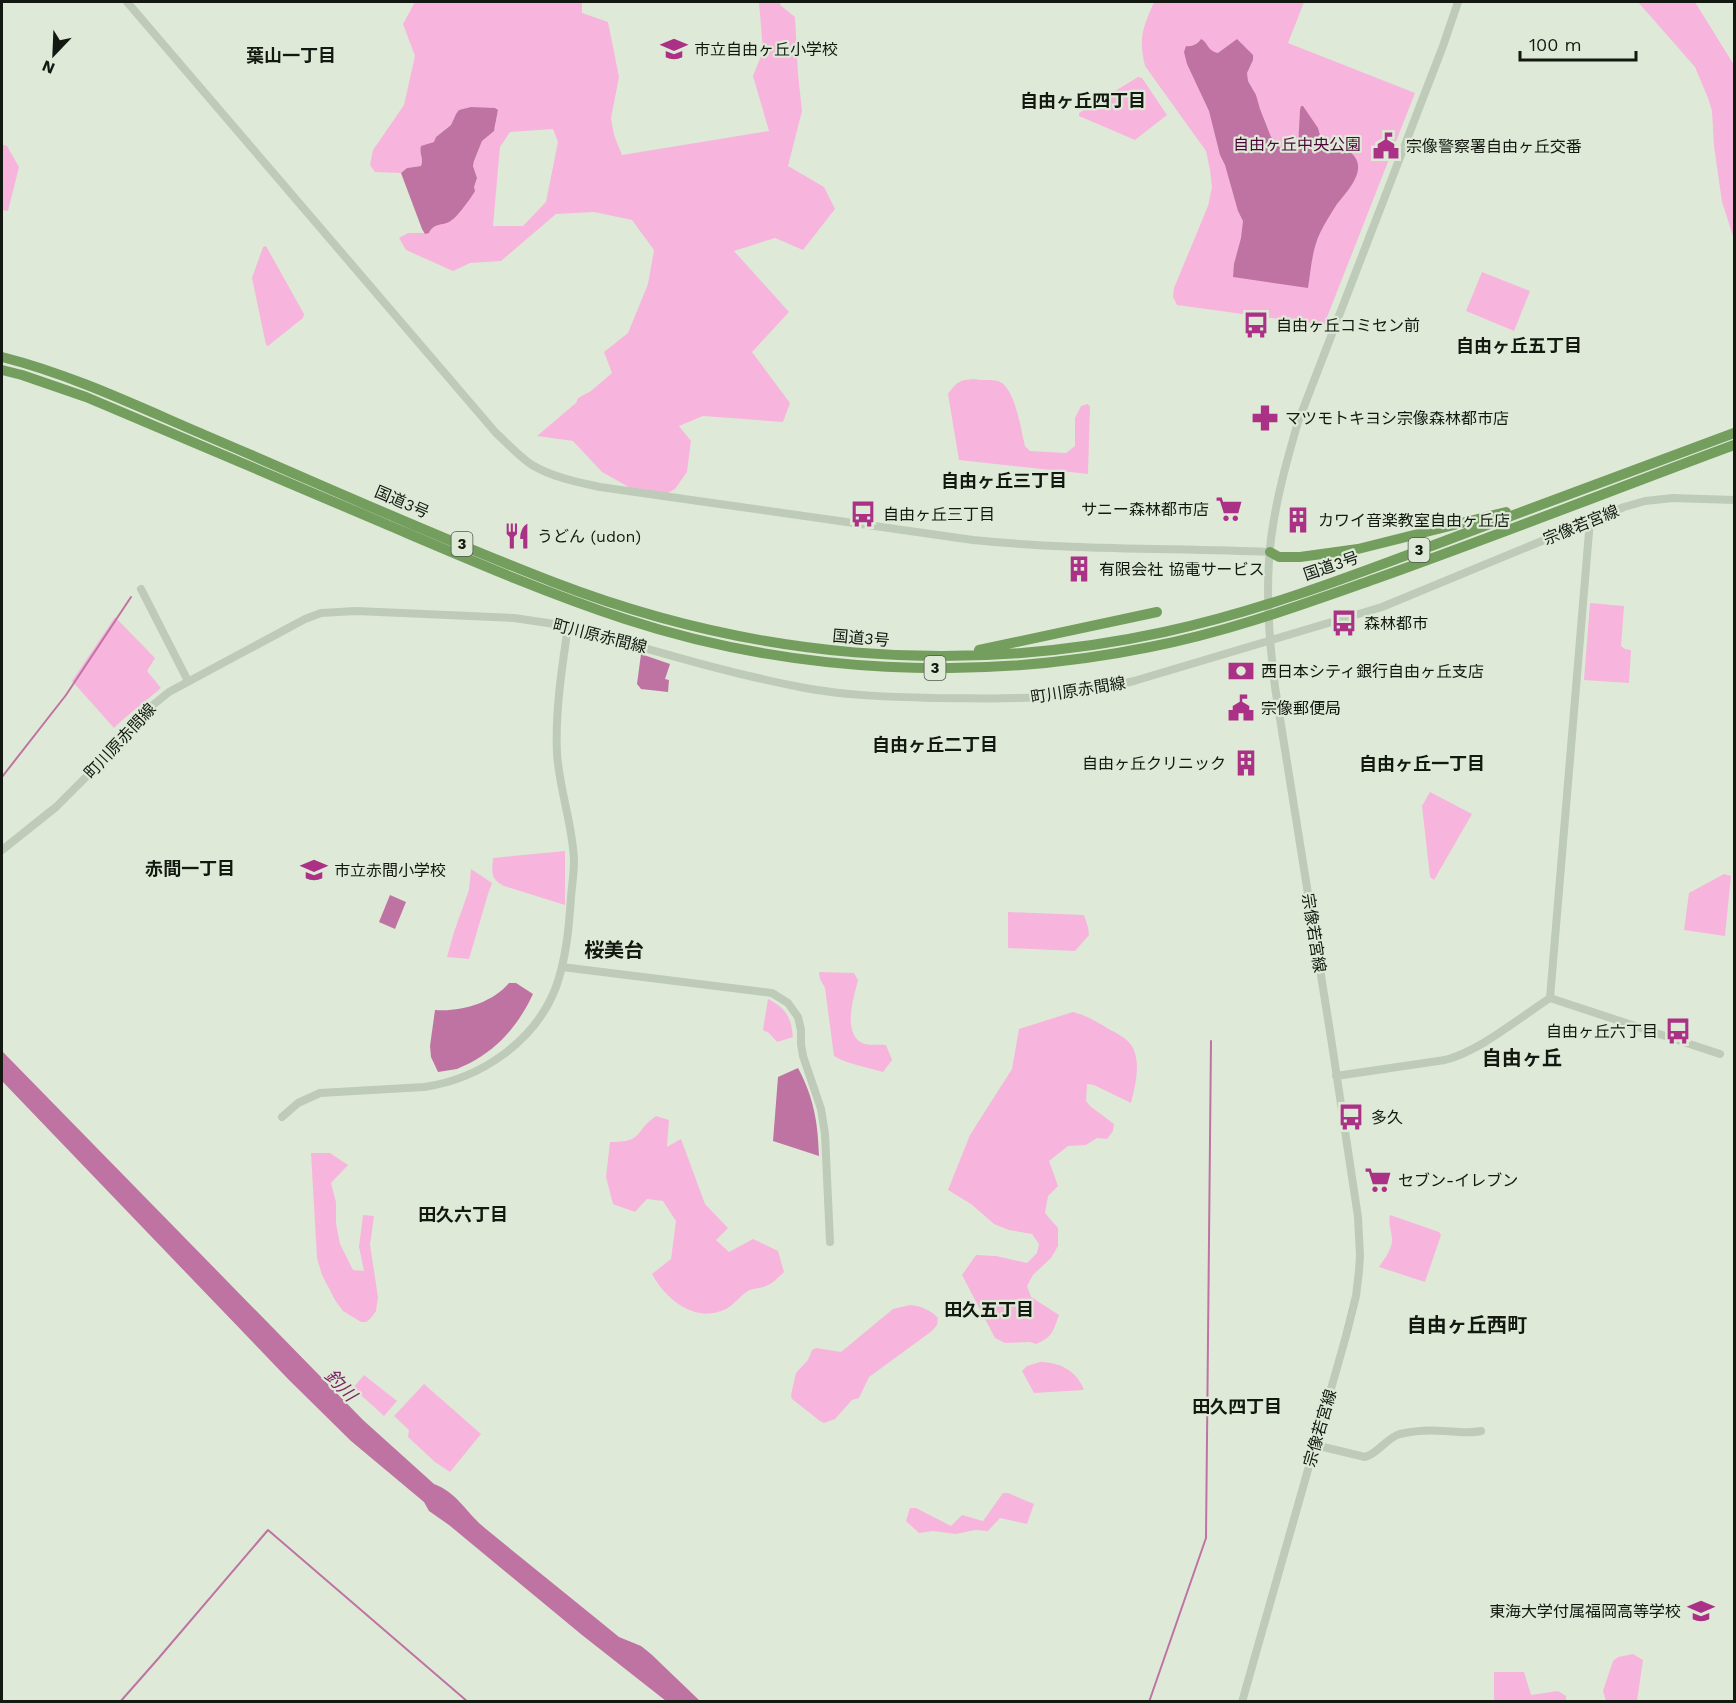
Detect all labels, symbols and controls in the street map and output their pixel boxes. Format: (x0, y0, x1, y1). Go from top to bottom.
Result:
north arrow (24, 24, 84, 84)
scale bar (1520, 24, 1636, 62)
school or university icon: 市立自由ヶ丘小学校 (659, 34, 689, 64)
text: 100 m (1529, 34, 1582, 55)
place label: 市立自由ヶ丘小学校 (694, 40, 838, 59)
district label: 葉山一丁目 (246, 45, 336, 66)
text: N (39, 56, 58, 78)
district label: 自由ヶ丘四丁目 (1020, 90, 1146, 111)
public building icon: 宗像警察署自由ヶ丘交番 (1371, 131, 1401, 161)
park label: 自由ヶ丘中央公園 (1233, 135, 1361, 154)
place label: 宗像警察署自由ヶ丘交番 (1406, 137, 1582, 156)
bus stop icon: 自由ヶ丘コミセン前 (1241, 310, 1271, 340)
place label: 自由ヶ丘コミセン前 (1276, 316, 1420, 335)
district label: 自由ヶ丘五丁目 (1456, 335, 1582, 356)
pharmacy icon: マツモトキヨシ宗像森林都市店 (1250, 403, 1280, 433)
place label: マツモトキヨシ宗像森林都市店 (1285, 409, 1509, 428)
district label: 自由ヶ丘三丁目 (941, 470, 1067, 491)
street label: 国道3号 (372, 482, 432, 522)
supermarket icon: サニー森林都市店 (1214, 494, 1244, 524)
bus stop icon: 自由ヶ丘三丁目 (848, 499, 878, 529)
place label: サニー森林都市店 (1081, 500, 1209, 519)
street label: 宗像若宮線 (1540, 501, 1622, 549)
place label: 自由ヶ丘三丁目 (883, 505, 995, 524)
building icon: カワイ音楽教室自由ヶ丘店 (1283, 505, 1313, 535)
place label: カワイ音楽教室自由ヶ丘店 (1318, 511, 1510, 530)
restaurant icon: うどん (udon) (502, 521, 532, 551)
place label: うどん (udon) (537, 527, 641, 546)
road number: 3 (452, 532, 472, 556)
road number: 3 (1408, 538, 1430, 562)
street label: 国道3号 (1301, 548, 1361, 584)
building icon: 有限会社 協電サービス (1064, 554, 1094, 584)
place label: 有限会社 協電サービス (1099, 560, 1264, 579)
bus stop icon: 森林都市 (1329, 608, 1359, 638)
place label: 森林都市 (1364, 614, 1428, 633)
street label: 町川原赤間線 (551, 615, 649, 657)
street label: 国道3号 (832, 626, 890, 650)
road number: 3 (924, 656, 946, 680)
bank icon: 西日本シティ銀行自由ヶ丘支店 (1226, 656, 1256, 686)
place label: 西日本シティ銀行自由ヶ丘支店 (1261, 662, 1484, 681)
street label: 町川原赤間線 (1029, 673, 1127, 707)
public building icon: 宗像郵便局 (1226, 693, 1256, 723)
street label: 町川原赤間線 (80, 699, 160, 783)
place label: 宗像郵便局 (1261, 699, 1341, 718)
district label: 自由ヶ丘二丁目 (872, 734, 998, 755)
building icon: 自由ヶ丘クリニック (1231, 748, 1261, 778)
district label: 自由ヶ丘一丁目 (1359, 753, 1485, 774)
place label: 自由ヶ丘クリニック (1082, 754, 1226, 773)
school or university icon: 市立赤間小学校 (299, 855, 329, 885)
district label: 赤間一丁目 (145, 858, 235, 879)
place label: 市立赤間小学校 (334, 861, 446, 880)
street label: 宗像若宮線 (1298, 892, 1330, 974)
district label: 桜美台 (584, 938, 644, 962)
bus stop icon: 自由ヶ丘六丁目 (1663, 1016, 1693, 1046)
place label: 自由ヶ丘六丁目 (1546, 1022, 1658, 1041)
district label: 自由ヶ丘 (1482, 1046, 1562, 1070)
bus stop icon: 多久 (1336, 1102, 1366, 1132)
place label: 多久 (1371, 1108, 1403, 1127)
supermarket icon: セブン-イレブン (1363, 1165, 1393, 1195)
place label: セブン-イレブン (1398, 1171, 1518, 1190)
district label: 田久六丁目 (418, 1204, 508, 1225)
district label: 田久五丁目 (944, 1299, 1034, 1320)
district label: 自由ヶ丘西町 (1407, 1313, 1527, 1337)
water label: 釣川 (321, 1365, 362, 1407)
street label: 宗像若宮線 (1300, 1387, 1340, 1469)
district label: 田久四丁目 (1192, 1396, 1282, 1417)
school or university icon: 東海大学付属福岡高等学校 (1686, 1596, 1716, 1626)
place label: 東海大学付属福岡高等学校 (1489, 1602, 1681, 1621)

